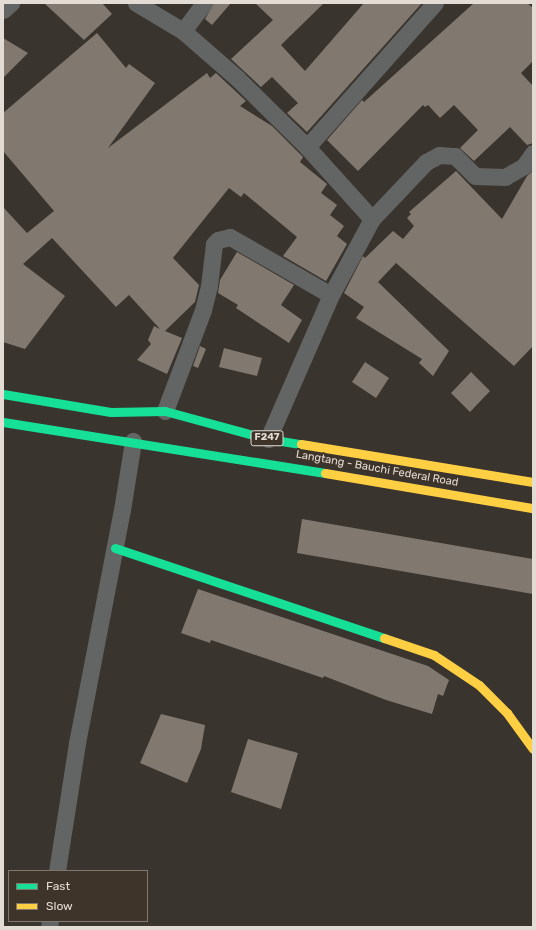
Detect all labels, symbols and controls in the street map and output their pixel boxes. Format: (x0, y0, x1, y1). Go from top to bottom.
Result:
road number: F247 (250, 430, 284, 446)
street label: Langtang - Bauchi Federal Road (295, 448, 459, 490)
legend (8, 870, 148, 922)
text: Fast (46, 879, 70, 893)
text: Slow (46, 899, 73, 913)

